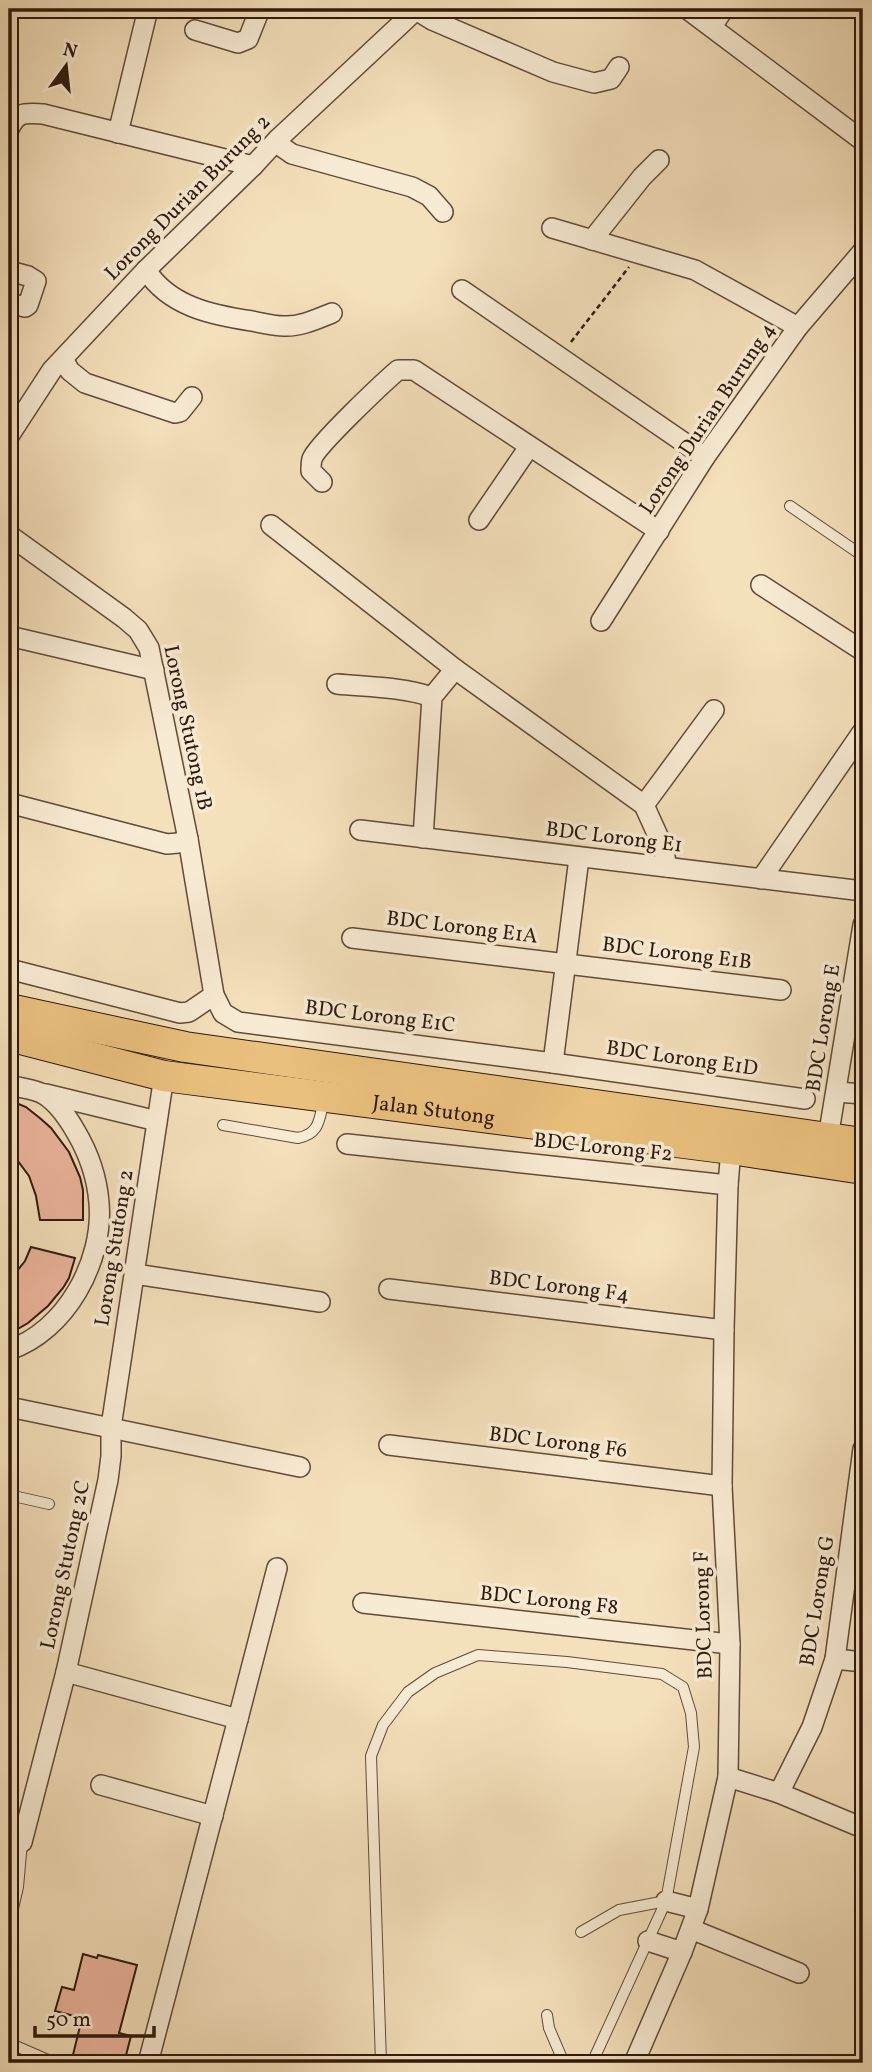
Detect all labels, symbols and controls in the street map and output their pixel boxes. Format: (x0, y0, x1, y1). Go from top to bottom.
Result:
north arrow (32, 32, 102, 102)
text: N (60, 37, 80, 66)
street label: Lorong Durian Burung 2 (98, 108, 278, 288)
street label: Lorong Durian Burung 4 (633, 317, 783, 521)
street label: Lorong Stutong 1B (155, 643, 219, 813)
street label: BDC Lorong E1 (544, 815, 684, 861)
street label: BDC Lorong E1A (385, 904, 540, 952)
street label: BDC Lorong E1B (601, 930, 753, 978)
street label: BDC Lorong E (800, 962, 848, 1094)
street label: BDC Lorong E1C (303, 993, 457, 1041)
street label: BDC Lorong E1D (604, 1034, 760, 1084)
street label: Jalan Stutong (371, 1088, 497, 1133)
street label: BDC Lorong F2 (532, 1126, 674, 1170)
street label: Lorong Stutong 2 (88, 1168, 142, 1328)
street label: BDC Lorong F4 (487, 1264, 631, 1310)
street label: BDC Lorong F6 (487, 1420, 629, 1466)
street label: Lorong Stutong 2C (34, 1478, 98, 1652)
street label: BDC Lorong G (793, 1534, 843, 1668)
street label: BDC Lorong F (687, 1550, 721, 1680)
street label: BDC Lorong F8 (478, 1579, 620, 1623)
scale bar (35, 1995, 154, 2039)
text: 50 m (46, 2006, 91, 2035)

